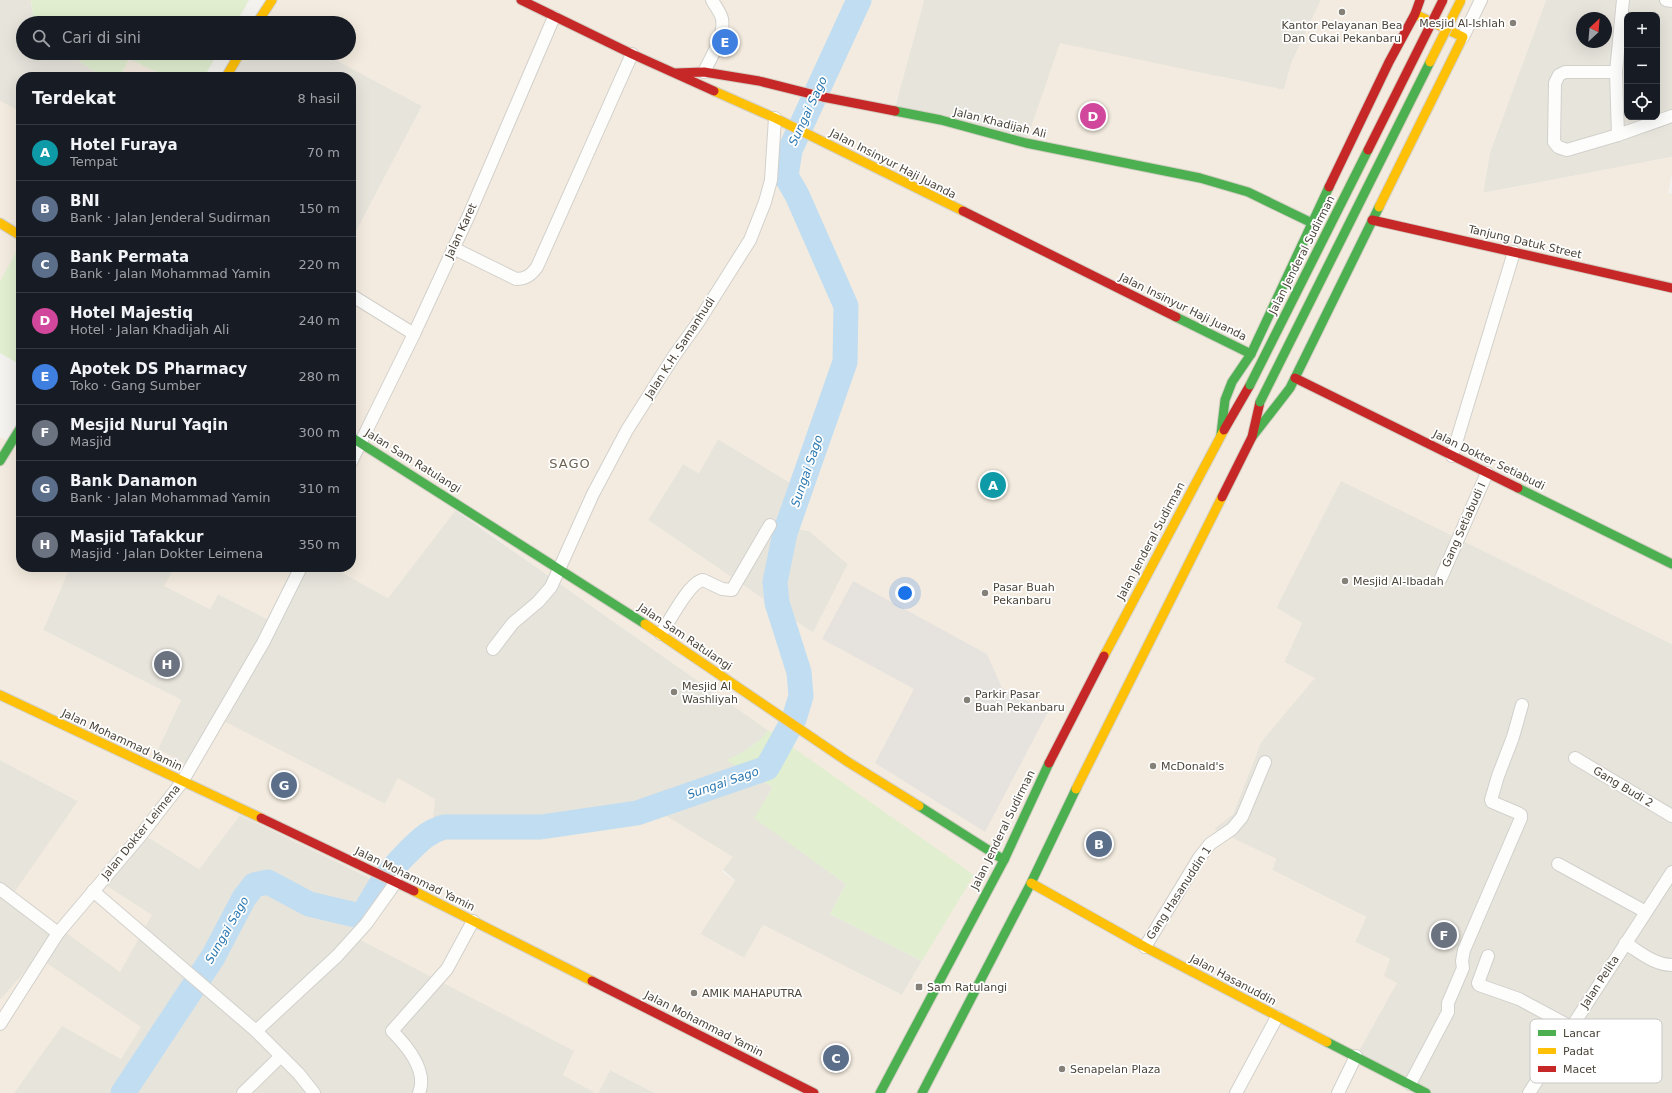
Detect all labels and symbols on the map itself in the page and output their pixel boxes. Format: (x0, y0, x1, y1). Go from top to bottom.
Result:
marker: Kantor Pelayanan Bea Dan Cukai Pekanbaru (1337, 7, 1347, 17)
north arrow (1576, 12, 1612, 48)
place label: Mesjid Al-Ishlah (1419, 17, 1505, 30)
marker: Mesjid Al-Ishlah (1508, 18, 1518, 28)
place label: Kantor Pelayanan Bea Dan Cukai Pekanbaru (1281, 19, 1403, 45)
pin: E (712, 27, 738, 57)
water label: Sungai Sago (786, 74, 830, 148)
pin: D (1080, 101, 1106, 131)
street label: Jalan Khadijah Ali (951, 105, 1048, 141)
street label: Jalan Insinyur Haji Juanda (827, 126, 958, 202)
street label: Jalan Jenderal Sudirman (1266, 193, 1338, 317)
street label: Jalan Karet (442, 201, 480, 262)
street label: Tanjung Datuk Street (1466, 222, 1584, 262)
street label: Jalan Insinyur Haji Juanda (1116, 270, 1249, 344)
street label: Jalan K.H. Samanhudi (642, 295, 718, 402)
street label: Jalan Sam Ratulangi (362, 426, 463, 496)
street label: Jalan Dokter Setiabudi (1430, 427, 1547, 493)
water label: Sungai Sago (788, 433, 826, 509)
district label: SAGO (549, 456, 591, 471)
pin: A (980, 470, 1006, 500)
street label: Jalan Jenderal Sudirman (1114, 480, 1188, 603)
street label: Gang Setiabudi I (1439, 481, 1489, 569)
place label: Mesjid Al-Ibadah (1353, 575, 1444, 588)
marker: Mesjid Al-Ibadah (1340, 576, 1350, 586)
place label: Pasar Buah Pekanbaru (993, 581, 1055, 607)
your location (895, 583, 915, 603)
marker: Pasar Buah Pekanbaru (980, 588, 990, 598)
street label: Jalan Sam Ratulangi (635, 600, 734, 673)
pin: H (154, 649, 180, 679)
place label: Mesjid Al Washliyah (682, 680, 738, 706)
marker: Mesjid Al Washliyah (669, 687, 679, 697)
place label: Parkir Pasar Buah Pekanbaru (975, 688, 1065, 714)
marker: Parkir Pasar Buah Pekanbaru (962, 695, 972, 705)
street label: Jalan Mohammad Yamin (59, 706, 184, 774)
place label: McDonald's (1161, 760, 1225, 773)
marker: McDonald's (1148, 761, 1158, 771)
water label: Sungai Sago (685, 764, 761, 802)
street label: Gang Budi 2 (1591, 764, 1655, 810)
street label: Jalan Jenderal Sudirman (968, 768, 1038, 893)
pin: G (271, 770, 297, 800)
street label: Jalan Dokter Leimena (98, 782, 183, 883)
pin: B (1086, 829, 1112, 859)
street label: Jalan Mohammad Yamin (352, 844, 477, 914)
street label: Gang Hasanuddin 1 (1144, 844, 1214, 942)
water label: Sungai Sago (202, 894, 252, 966)
pin: F (1431, 920, 1457, 950)
street label: Jalan Hasanuddin (1187, 951, 1278, 1008)
street label: Jalan Pelita (1578, 953, 1622, 1012)
place label: Sam Ratulangi (927, 981, 1007, 994)
marker: Sam Ratulangi (914, 982, 924, 992)
place label: AMIK MAHAPUTRA (702, 987, 802, 1000)
street label: Jalan Mohammad Yamin (642, 988, 766, 1060)
marker: AMIK MAHAPUTRA (689, 988, 699, 998)
legend (1530, 1019, 1662, 1083)
text: Lancar (1563, 1027, 1601, 1040)
pin: C (823, 1043, 849, 1073)
text: Padat (1563, 1045, 1595, 1058)
place label: Senapelan Plaza (1070, 1063, 1160, 1076)
text: Macet (1563, 1063, 1597, 1076)
marker: Senapelan Plaza (1057, 1064, 1067, 1074)

